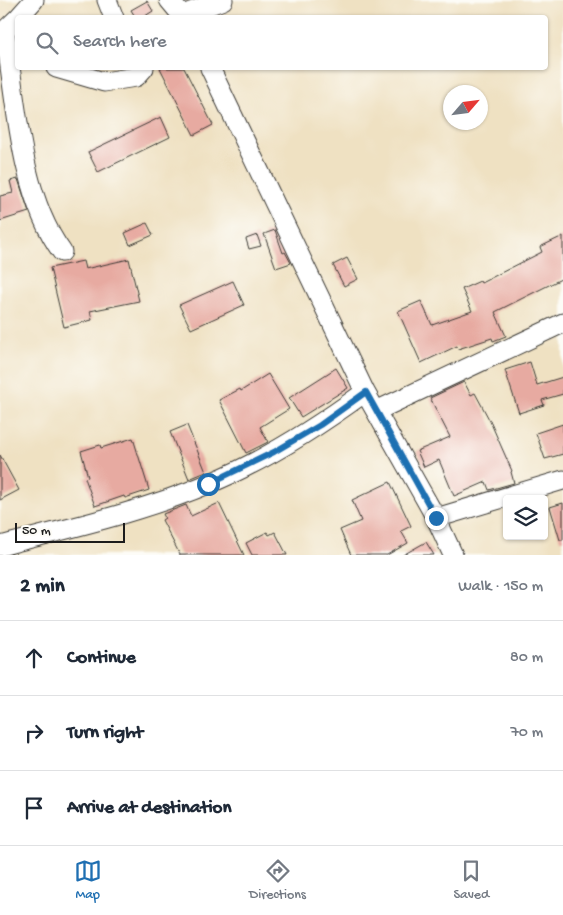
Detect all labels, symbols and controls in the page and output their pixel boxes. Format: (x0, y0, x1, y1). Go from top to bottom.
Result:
search box (15, 15, 548, 70)
icon: search (33, 29, 61, 57)
text: Search here (73, 31, 167, 54)
north arrow (443, 85, 488, 130)
route start (197, 473, 220, 496)
map controls (503, 495, 548, 540)
button: layers (503, 495, 548, 540)
route end (425, 507, 448, 530)
scale bar (15, 520, 125, 543)
text: 50 m (22, 523, 51, 540)
text: 2 min (20, 575, 65, 600)
text: Walk · 150 m (458, 578, 543, 597)
icon: ahead (20, 644, 48, 672)
text: Continue (67, 647, 136, 670)
text: 80 m (510, 649, 543, 668)
icon: right (20, 719, 48, 747)
text: Turn right (67, 722, 143, 745)
text: 70 m (510, 724, 543, 743)
icon: arrive (20, 794, 48, 822)
text: Arrive at destination (67, 797, 231, 820)
tab: Map (74, 857, 102, 904)
tab: Directions (249, 857, 306, 904)
tab: Saved (453, 857, 489, 904)

